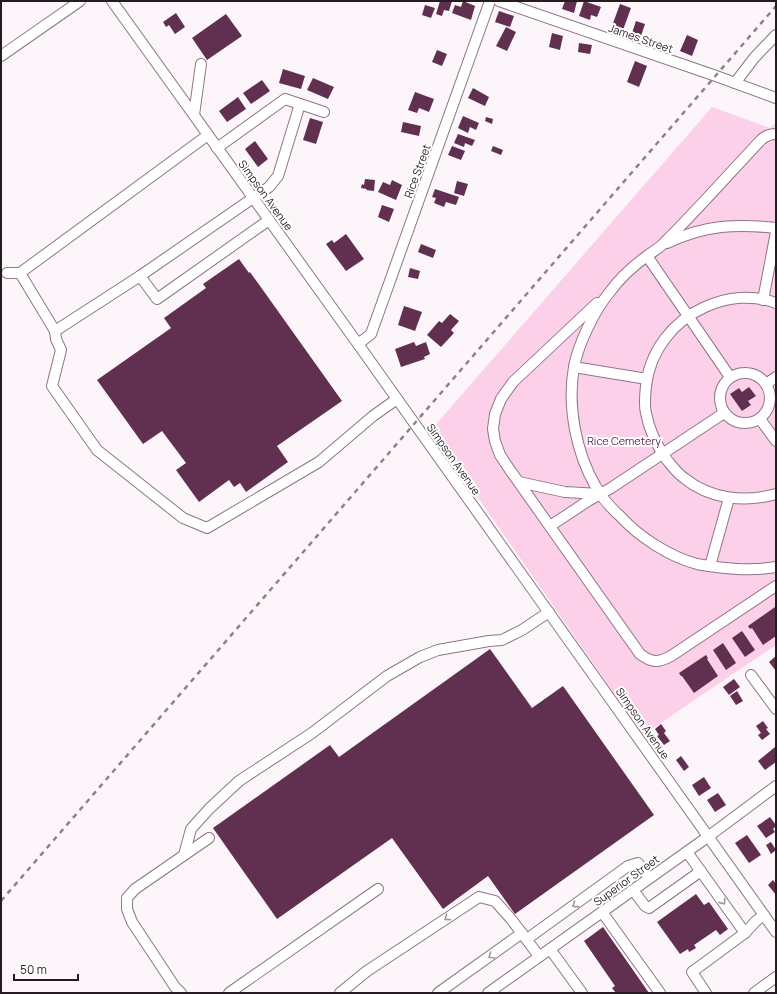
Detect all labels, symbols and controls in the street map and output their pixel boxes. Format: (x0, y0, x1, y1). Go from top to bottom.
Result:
street label: James Street (607, 20, 675, 56)
street label: Rice Street (400, 142, 434, 200)
street label: Simpson Avenue (235, 157, 297, 234)
street label: Simpson Avenue (424, 420, 485, 498)
park label: Rice Cemetery (587, 433, 661, 448)
street label: Simpson Avenue (613, 684, 674, 762)
street label: Superior Street (590, 851, 662, 909)
one-way arrow (718, 898, 726, 905)
one-way arrow (572, 900, 579, 907)
one-way arrow (444, 914, 451, 921)
one-way arrow (488, 951, 495, 958)
scale bar (14, 956, 78, 982)
text: 50 m (20, 961, 47, 978)

